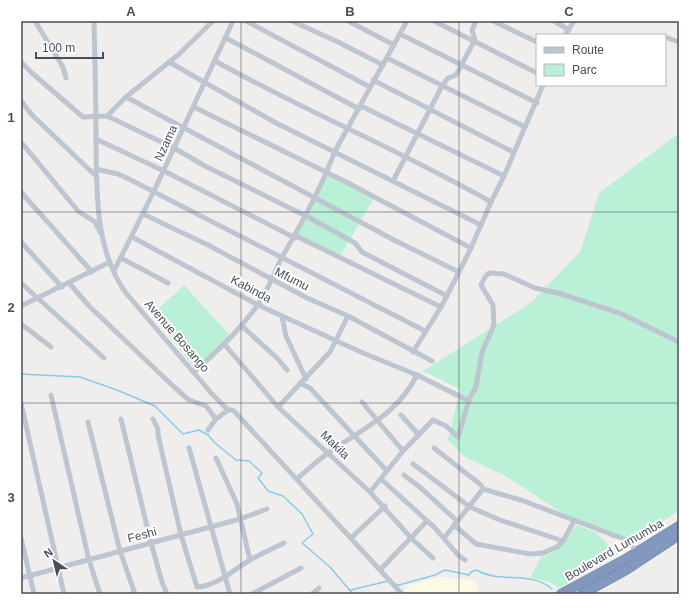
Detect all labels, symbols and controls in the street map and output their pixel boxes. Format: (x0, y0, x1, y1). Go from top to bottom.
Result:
text: A (126, 4, 136, 19)
text: B (345, 4, 355, 19)
text: C (564, 4, 574, 19)
scale bar (36, 34, 103, 60)
legend (536, 34, 666, 86)
text: 100 m (42, 41, 75, 55)
text: Route (572, 43, 604, 57)
text: Parc (572, 63, 597, 77)
text: 1 (7, 110, 15, 125)
street label: Nzama (152, 123, 181, 163)
street label: Mfumu (272, 264, 312, 294)
street label: Kabinda (228, 272, 274, 306)
street label: Avenue Bosango (142, 297, 212, 375)
text: 2 (7, 300, 15, 315)
street label: Makila (318, 428, 353, 462)
text: 3 (7, 490, 15, 505)
street label: Boulevard Lumumba (563, 516, 666, 584)
street label: Feshi (126, 524, 158, 546)
north arrow (34, 541, 74, 581)
text: N (42, 546, 55, 560)

